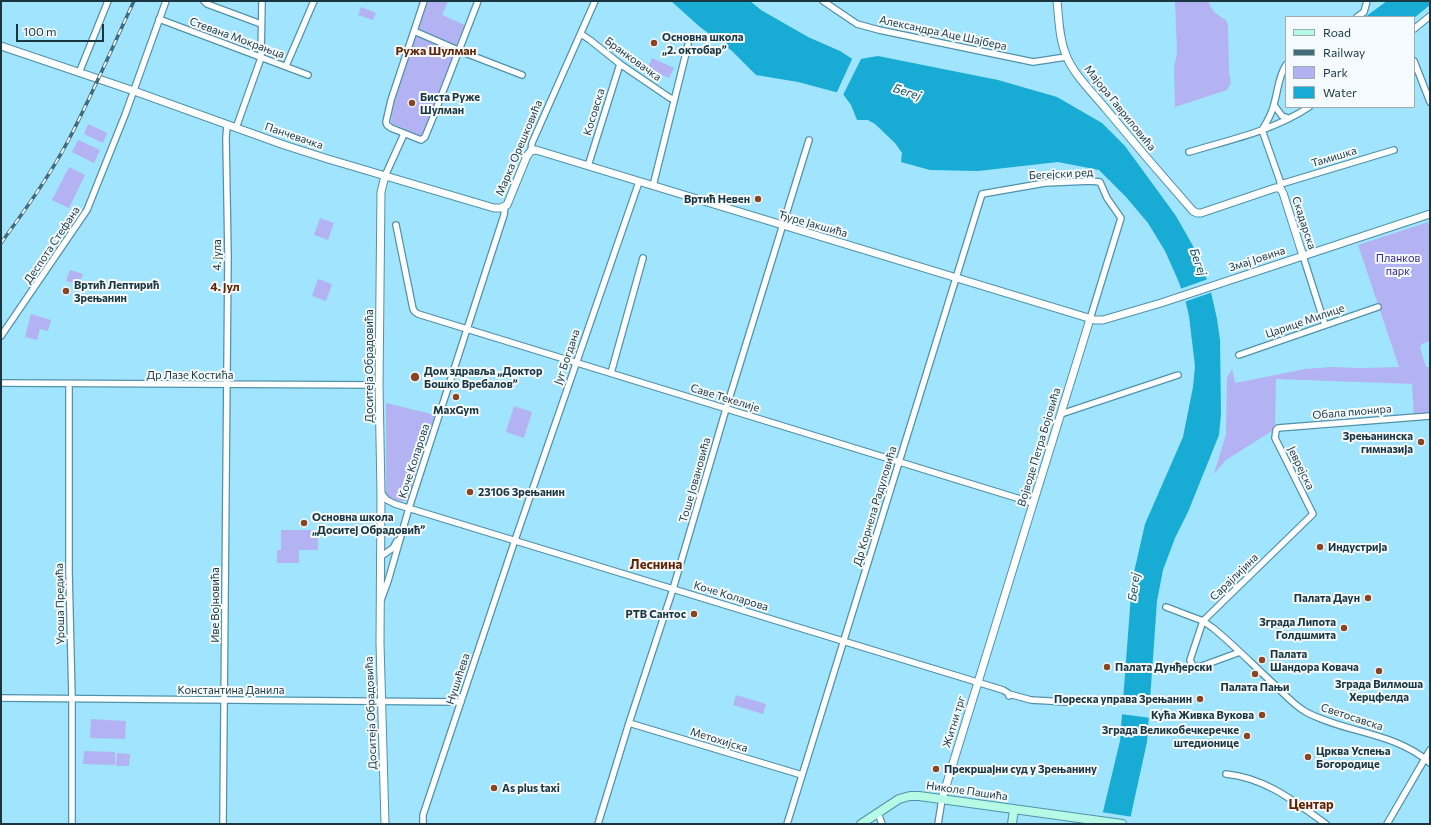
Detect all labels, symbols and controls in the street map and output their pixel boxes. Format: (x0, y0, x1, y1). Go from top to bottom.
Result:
street label: Александра Аце Шајбера (878, 13, 1008, 53)
street label: Стевана Мокрањца (188, 15, 286, 61)
scale bar (18, 16, 106, 42)
legend (1285, 16, 1415, 108)
text: 100 m (23, 24, 57, 38)
text: Road (1323, 25, 1351, 39)
place label: Основна школа „2. октобар” (662, 30, 743, 56)
street label: Бранковачка (602, 34, 664, 84)
marker: Основна школа „2. октобар” (649, 38, 659, 48)
district label: Ружа Шулман (395, 44, 477, 58)
text: Railway (1323, 45, 1365, 59)
street label: Мајора Гавриловића (1081, 63, 1159, 153)
text: Park (1323, 65, 1348, 79)
water label: Бегеј (891, 81, 923, 103)
text: Water (1323, 85, 1357, 99)
street label: Косовска (581, 87, 607, 137)
place label: Биста Руже Шулман (420, 90, 480, 116)
marker: Биста Руже Шулман (407, 98, 417, 108)
street label: Марка Орешковића (493, 98, 545, 198)
street label: Панчевачка (263, 120, 325, 152)
street label: Тамишка (1310, 144, 1358, 170)
street label: Бегејски ред (1028, 166, 1094, 182)
place label: Вртић Невен (684, 192, 750, 206)
marker: Вртић Невен (753, 194, 763, 204)
street label: Скадарска (1289, 195, 1319, 251)
street label: Деспота Стефана (21, 204, 83, 286)
street label: Ђуре Јакшића (777, 208, 849, 240)
street label: 4. јула (210, 239, 224, 271)
street label: Змај Јовина (1227, 244, 1287, 274)
water label: Бегеј (1186, 246, 1210, 278)
park label: Планков парк (1376, 251, 1420, 277)
place label: Вртић Лептирић Зрењанин (74, 278, 159, 304)
district label: 4. јул (210, 280, 240, 294)
marker: Вртић Лептирић Зрењанин (61, 286, 71, 296)
street label: Царице Милице (1264, 301, 1346, 341)
street label: Доситеја Обрадовића (362, 309, 376, 423)
street label: Југ Богдана (551, 327, 583, 387)
place label: Дом здравља „Доктор Бошко Вребалов” (424, 364, 542, 390)
street label: Др Лазе Костића (147, 368, 233, 382)
marker: Дом здравља „Доктор Бошко Вребалов” (409, 371, 421, 383)
street label: Саве Текелије (689, 381, 761, 415)
street label: Војводе Петра Бојовића (1015, 386, 1063, 508)
marker: MaxGym (451, 392, 461, 402)
street label: Обала пионира (1312, 402, 1392, 422)
place label: MaxGym (433, 403, 479, 417)
street label: Коче Коларова (396, 422, 432, 500)
place label: Зрењанинска гимназија (1343, 429, 1413, 455)
street label: Тоше Јовановића (677, 436, 713, 524)
marker: Зрењанинска гимназија (1416, 437, 1426, 447)
street label: Др Корнела Радуловића (850, 444, 900, 568)
street label: Јеврејска (1285, 444, 1317, 492)
place label: 23106 Зрењанин (478, 485, 565, 499)
marker: 23106 Зрењанин (465, 487, 475, 497)
place label: Основна школа „Доситеј Обрадовић” (312, 510, 425, 536)
marker: Основна школа „Доситеј Обрадовић” (299, 518, 309, 528)
place label: Индустрија (1328, 540, 1387, 554)
marker: Индустрија (1315, 542, 1325, 552)
street label: Сарајлијина (1207, 551, 1261, 603)
district label: Леснина (630, 557, 682, 573)
street label: Уроша Предића (53, 563, 67, 645)
street label: Иве Војновића (208, 567, 222, 643)
water label: Бегеј (1125, 572, 1143, 602)
street label: Коче Коларова (692, 578, 770, 614)
place label: Палата Даун (1294, 591, 1360, 605)
marker: Палата Даун (1363, 593, 1373, 603)
place label: РТВ Сантос (626, 607, 686, 621)
marker: РТВ Сантос (689, 609, 699, 619)
place label: Зграда Липота Голдшмита (1259, 615, 1336, 641)
marker: Зграда Липота Голдшмита (1339, 623, 1349, 633)
place label: Палата Шандора Ковача (1270, 647, 1359, 673)
street label: Нушићева (444, 652, 472, 706)
marker: Палата Шандора Ковача (1257, 655, 1267, 665)
street label: Доситеја Обрадовића (362, 656, 380, 770)
place label: Палата Дунђерски (1115, 660, 1212, 674)
marker: Палата Дунђерски (1102, 662, 1112, 672)
marker: Зграда Вилмоша Херцфелда (1374, 666, 1384, 676)
marker: Палата Пањи (1250, 669, 1260, 679)
place label: Зграда Вилмоша Херцфелда (1335, 677, 1423, 703)
place label: Палата Пањи (1220, 680, 1290, 694)
street label: Константина Данила (178, 683, 284, 697)
place label: Пореска управа Зрењанин (1054, 692, 1192, 706)
street label: Житни трг (940, 694, 968, 750)
marker: Пореска управа Зрењанин (1195, 694, 1205, 704)
street label: Светосавска (1319, 701, 1385, 733)
place label: Кућа Живка Вукова (1151, 708, 1254, 722)
marker: Кућа Живка Вукова (1257, 710, 1267, 720)
place label: Зграда Великобечкеречке штедионице (1102, 723, 1239, 749)
street label: Метохијска (689, 725, 749, 755)
marker: Зграда Великобечкеречке штедионице (1242, 731, 1252, 741)
place label: Црква Успења Богородице (1316, 744, 1390, 770)
marker: Црква Успења Богородице (1303, 752, 1313, 762)
place label: Прекршајни суд у Зрењанину (944, 762, 1097, 776)
marker: Прекршајни суд у Зрењанину (931, 764, 941, 774)
street label: Николе Пашића (925, 779, 1009, 803)
place label: As plus taxi (502, 781, 560, 795)
marker: As plus taxi (489, 783, 499, 793)
district label: Центар (1288, 797, 1334, 813)

